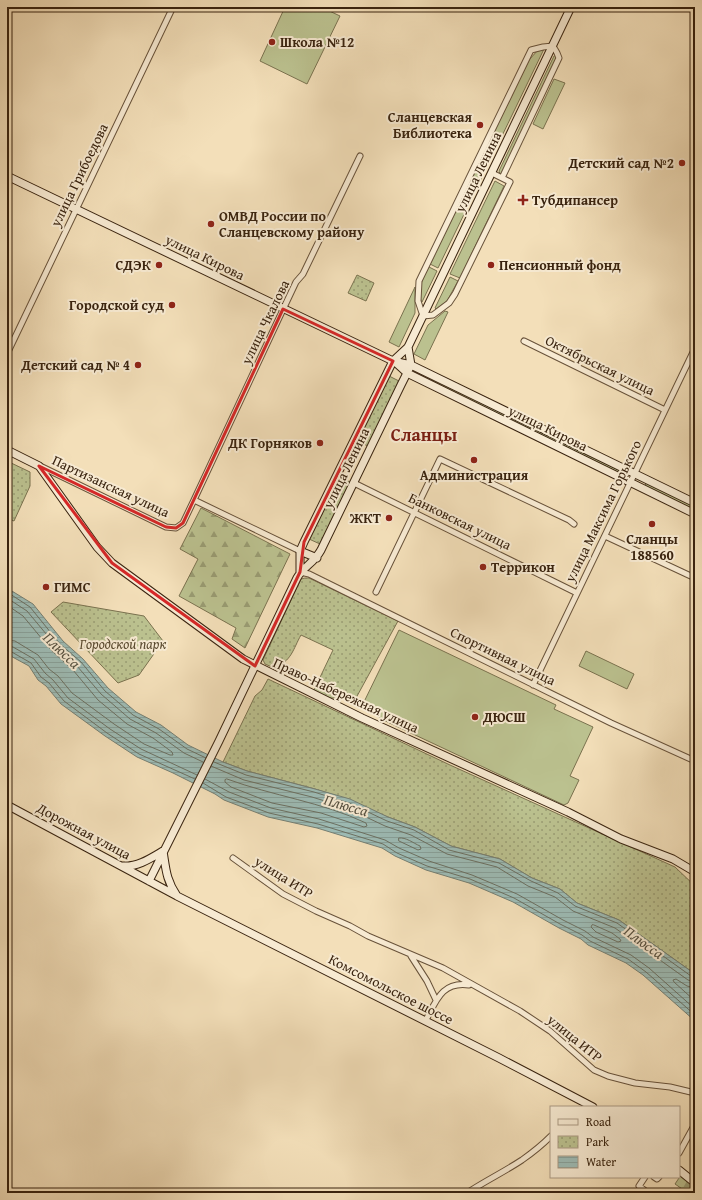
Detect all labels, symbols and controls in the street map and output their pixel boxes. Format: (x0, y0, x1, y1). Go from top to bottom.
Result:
place label: Школа №12 (280, 32, 354, 52)
marker: Школа №12 (267, 37, 277, 47)
place label: Сланцевская Библиотека (388, 107, 473, 143)
street label: улица Грибоедова (45, 120, 113, 231)
marker: Сланцевская Библиотека (475, 120, 485, 130)
street label: улица Ленина (449, 128, 506, 217)
place label: Детский сад №2 (567, 153, 674, 173)
marker: Детский сад №2 (677, 158, 687, 168)
place label: Тубдипансер (532, 190, 618, 210)
marker: Тубдипансер (517, 194, 529, 206)
place label: ОМВД России по Сланцевскому району (219, 206, 365, 242)
marker: ОМВД России по Сланцевскому району (206, 219, 216, 229)
street label: улица Кирова (161, 229, 248, 285)
place label: СДЭК (115, 255, 152, 275)
place label: Пенсионный фонд (499, 255, 621, 275)
marker: СДЭК (154, 260, 164, 270)
marker: Пенсионный фонд (486, 260, 496, 270)
street label: улица Чкалова (235, 276, 294, 369)
place label: Городской суд (69, 295, 164, 315)
marker: Городской суд (167, 300, 177, 310)
street label: Октябрьская улица (542, 330, 658, 400)
place label: Детский сад № 4 (20, 355, 130, 375)
marker: Детский сад № 4 (133, 360, 143, 370)
street label: улица Кирова (504, 400, 591, 456)
district label: Сланцы (391, 421, 457, 448)
street label: улица Ленина (317, 424, 374, 513)
place label: ДК Горняков (227, 433, 312, 453)
street label: улица Максима Горького (559, 437, 646, 586)
marker: ДК Горняков (315, 438, 325, 448)
street label: Партизанская улица (49, 450, 173, 522)
marker: Администрация (469, 455, 479, 465)
place label: Администрация (420, 465, 529, 485)
street label: Банковская улица (405, 487, 515, 555)
place label: ЖКТ (349, 508, 382, 528)
marker: ЖКТ (384, 513, 394, 523)
marker: Сланцы 188560 (647, 519, 657, 529)
place label: Сланцы 188560 (626, 529, 678, 565)
place label: Террикон (491, 557, 555, 577)
marker: Террикон (478, 562, 488, 572)
place label: ГИМС (54, 577, 91, 597)
marker: ГИМС (41, 582, 51, 592)
street label: Спортивная улица (447, 622, 559, 690)
water label: Плюсса (39, 627, 85, 673)
park label: Городской парк (79, 634, 166, 654)
street label: Право-Набережная улица (270, 652, 423, 738)
place label: ДЮСШ (482, 707, 526, 727)
marker: ДЮСШ (470, 712, 480, 722)
water label: Плюсса (322, 789, 371, 821)
street label: Дорожная улица (33, 797, 135, 864)
street label: улица ИТР (250, 851, 317, 903)
water label: Плюсса (620, 920, 668, 964)
street label: Комсомольское шоссе (325, 949, 457, 1029)
street label: улица ИТР (542, 1009, 607, 1066)
legend (550, 1106, 680, 1178)
text: Road (586, 1113, 612, 1130)
text: Park (586, 1133, 610, 1150)
text: Water (586, 1153, 616, 1170)

